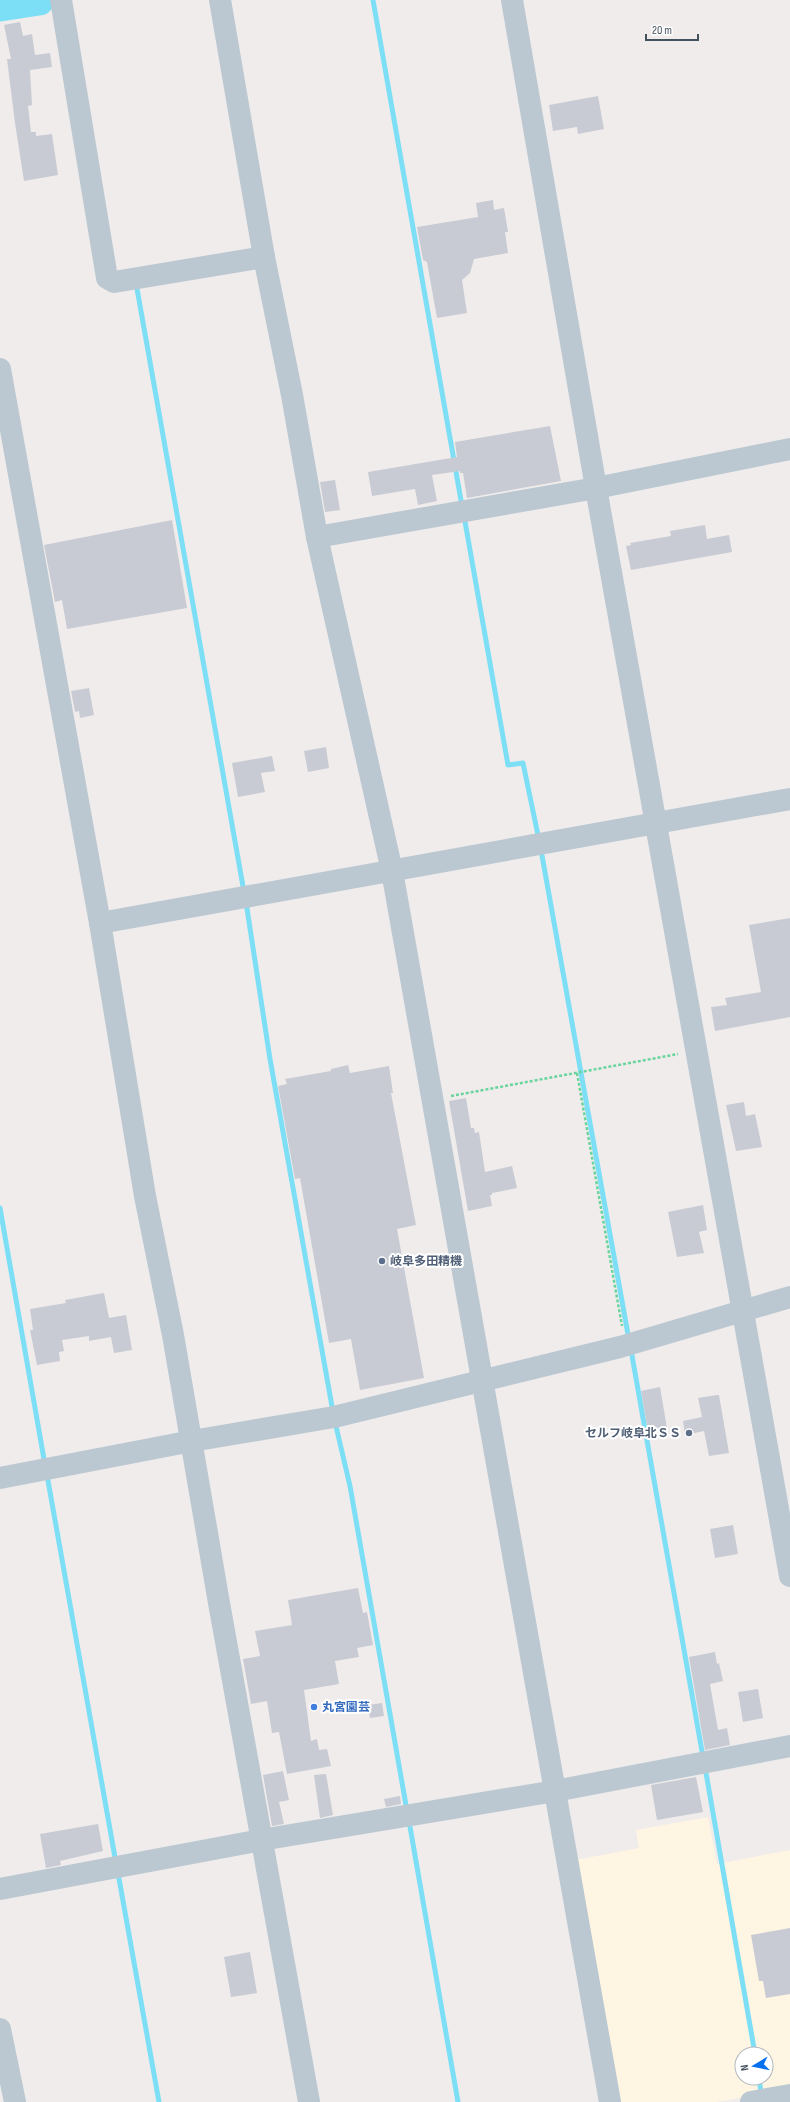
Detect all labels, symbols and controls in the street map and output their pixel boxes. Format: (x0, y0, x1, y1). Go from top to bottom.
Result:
scale bar (646, 16, 698, 42)
text: 20 m (652, 23, 672, 38)
place label: 岐阜多田精機 (390, 1254, 462, 1269)
marker: 岐阜多田精機 (377, 1256, 387, 1266)
place label: セルフ岐阜北ＳＳ (585, 1426, 681, 1441)
marker: セルフ岐阜北ＳＳ (684, 1428, 694, 1438)
place label: 丸宮園芸 (322, 1700, 370, 1715)
marker: 丸宮園芸 (309, 1702, 319, 1712)
north arrow (734, 2046, 774, 2086)
text: N (738, 2064, 752, 2072)

